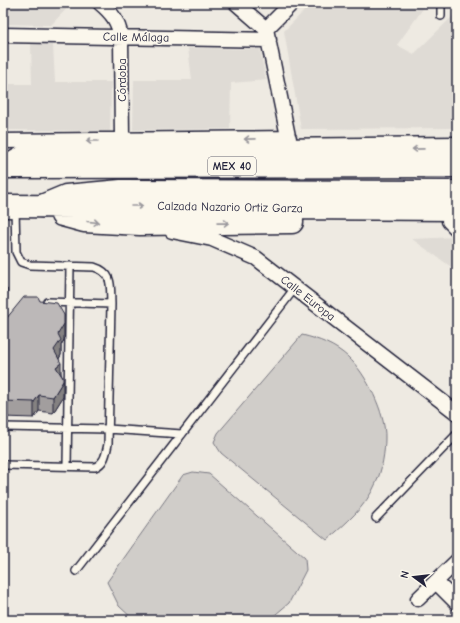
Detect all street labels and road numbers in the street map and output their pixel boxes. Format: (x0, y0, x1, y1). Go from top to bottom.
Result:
street label: Calle Málaga (103, 29, 169, 45)
street label: Córdoba (115, 58, 129, 102)
road number: MEX 40 (208, 157, 256, 175)
street label: Calzada Nazario Ortiz Garza (157, 199, 303, 215)
street label: Calle Europa (278, 272, 338, 324)

